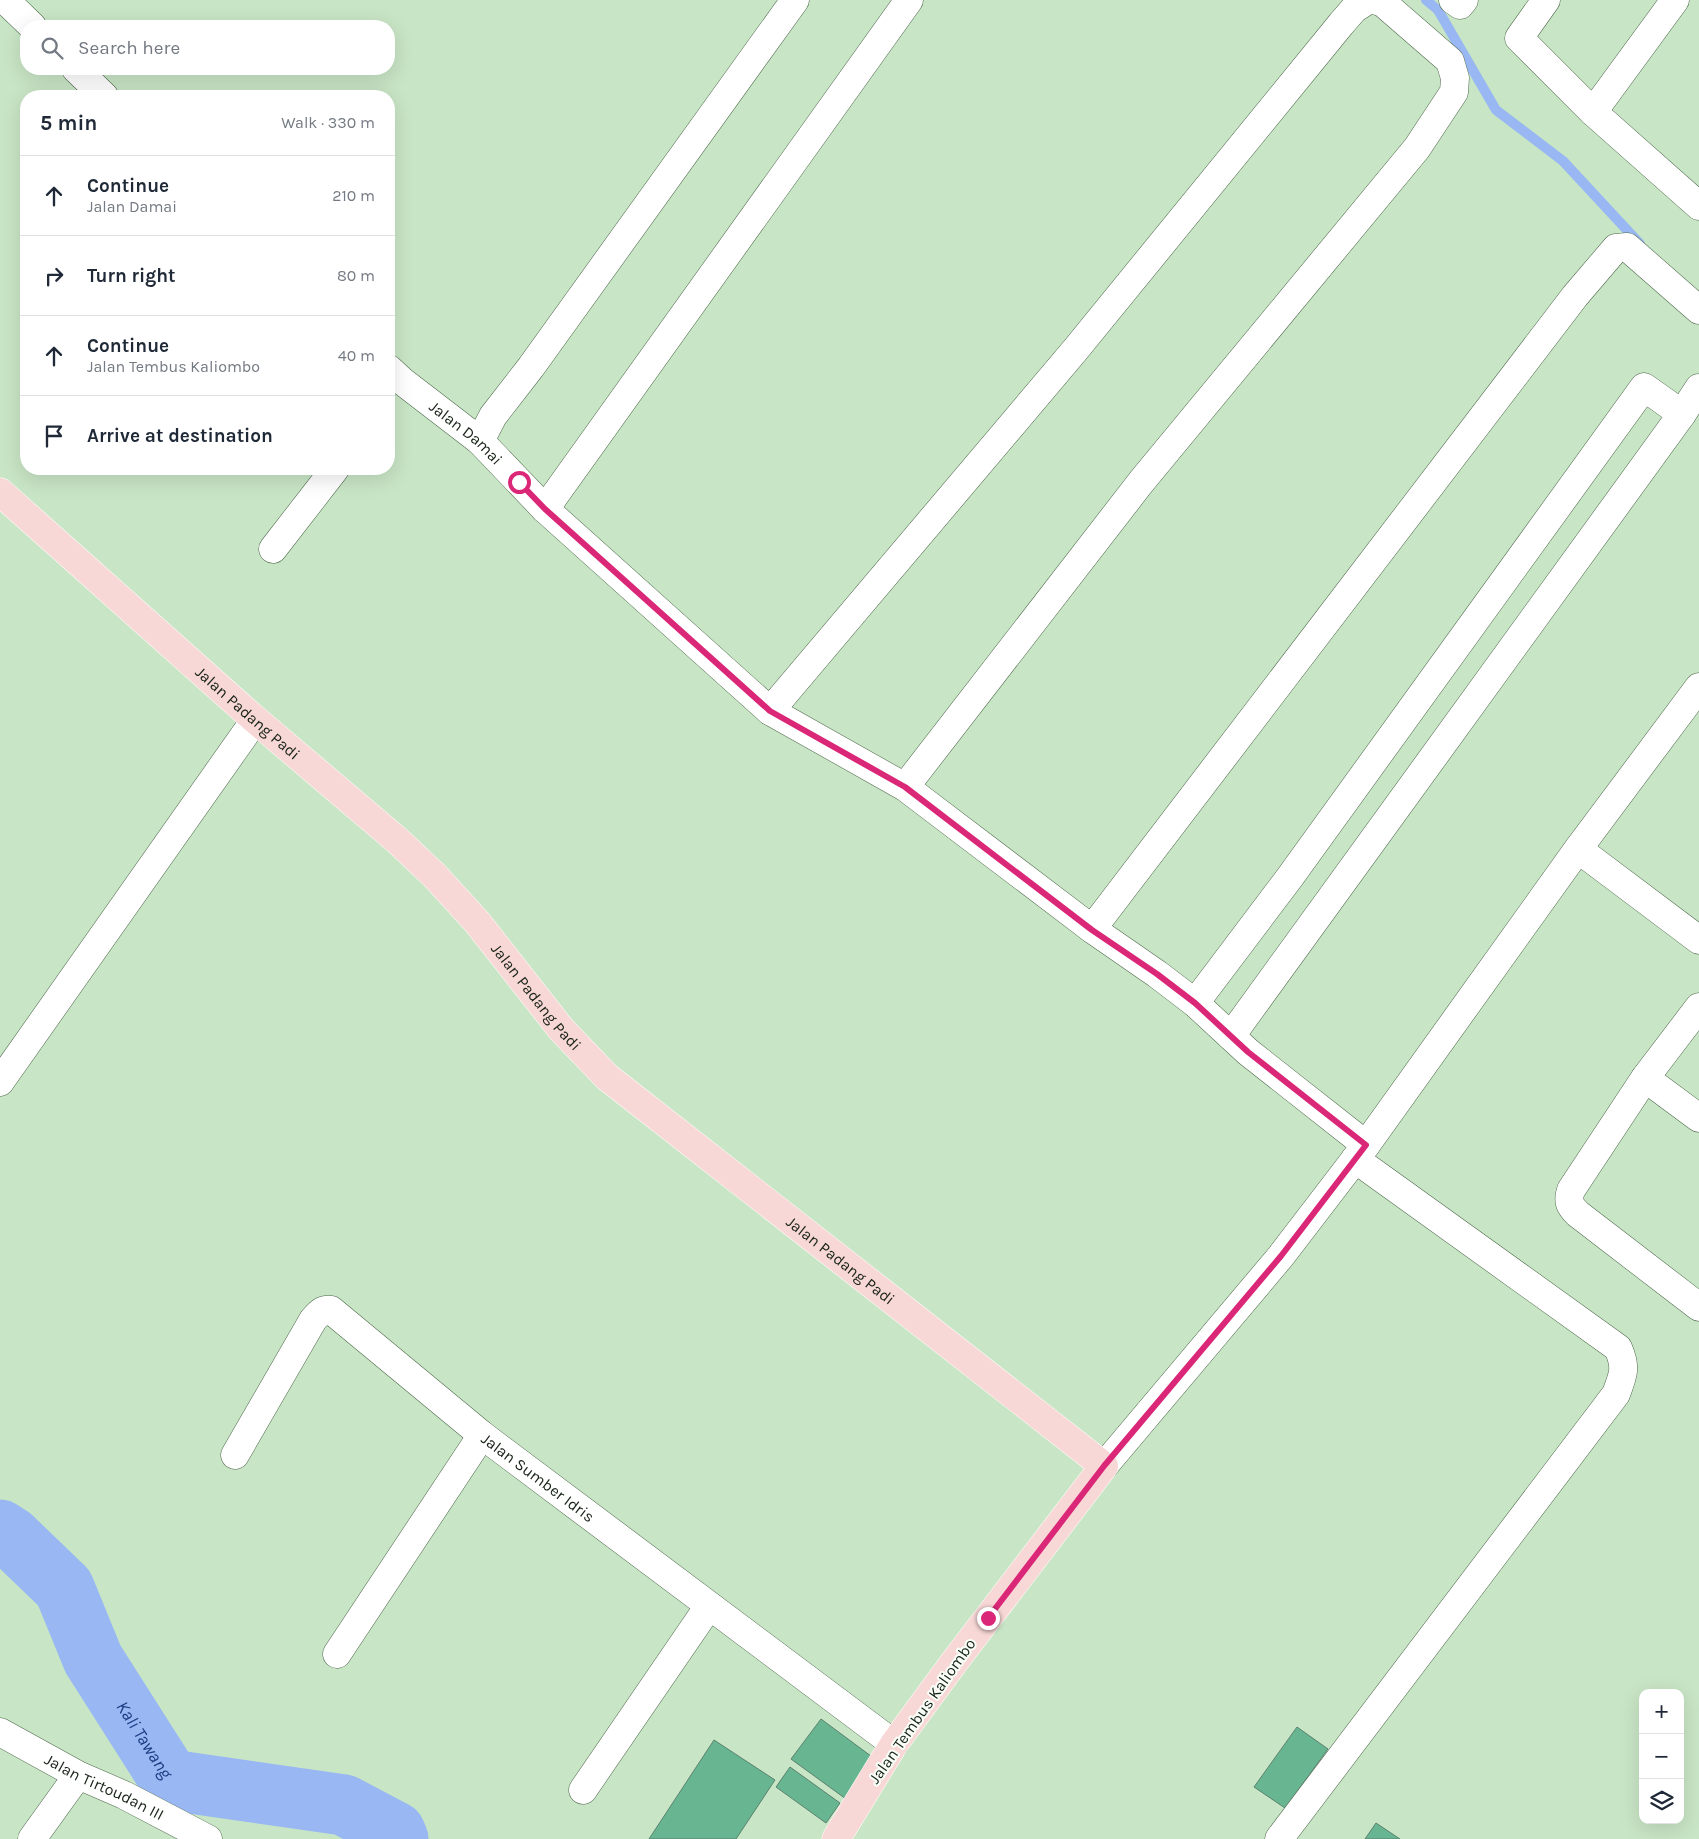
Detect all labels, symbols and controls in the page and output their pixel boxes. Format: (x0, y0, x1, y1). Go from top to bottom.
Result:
search box (20, 20, 395, 75)
icon: search (38, 34, 66, 62)
text: Search here (78, 37, 180, 59)
text: 5 min (40, 111, 97, 135)
text: Walk · 330 m (281, 113, 375, 132)
text: Continue (87, 175, 169, 197)
icon: ahead (40, 182, 68, 210)
text: 210 m (332, 186, 375, 205)
text: Jalan Damai (87, 197, 177, 216)
icon: right (40, 262, 68, 290)
text: Turn right (87, 265, 176, 287)
text: 80 m (337, 266, 375, 285)
text: Continue (87, 335, 169, 357)
icon: ahead (40, 342, 68, 370)
text: 40 m (338, 346, 375, 365)
text: Jalan Tembus Kaliombo (87, 357, 260, 376)
street label: Jalan Damai (426, 396, 507, 468)
icon: arrive (40, 422, 68, 450)
text: Arrive at destination (87, 425, 273, 447)
route start (508, 471, 531, 494)
street label: Jalan Padang Padi (192, 662, 304, 763)
street label: Jalan Padang Padi (488, 939, 586, 1054)
street label: Jalan Padang Padi (783, 1212, 899, 1308)
street label: Jalan Sumber Idris (478, 1429, 599, 1526)
route end (977, 1607, 1000, 1630)
street label: Jalan Tembus Kaliombo (865, 1635, 979, 1787)
map controls (1639, 1689, 1684, 1824)
button: + (1639, 1689, 1684, 1734)
water label: Kali Tawang (112, 1697, 178, 1783)
button: − (1639, 1734, 1684, 1779)
street label: Jalan Tirtoudan III (42, 1749, 167, 1824)
button: layers (1639, 1779, 1684, 1824)

